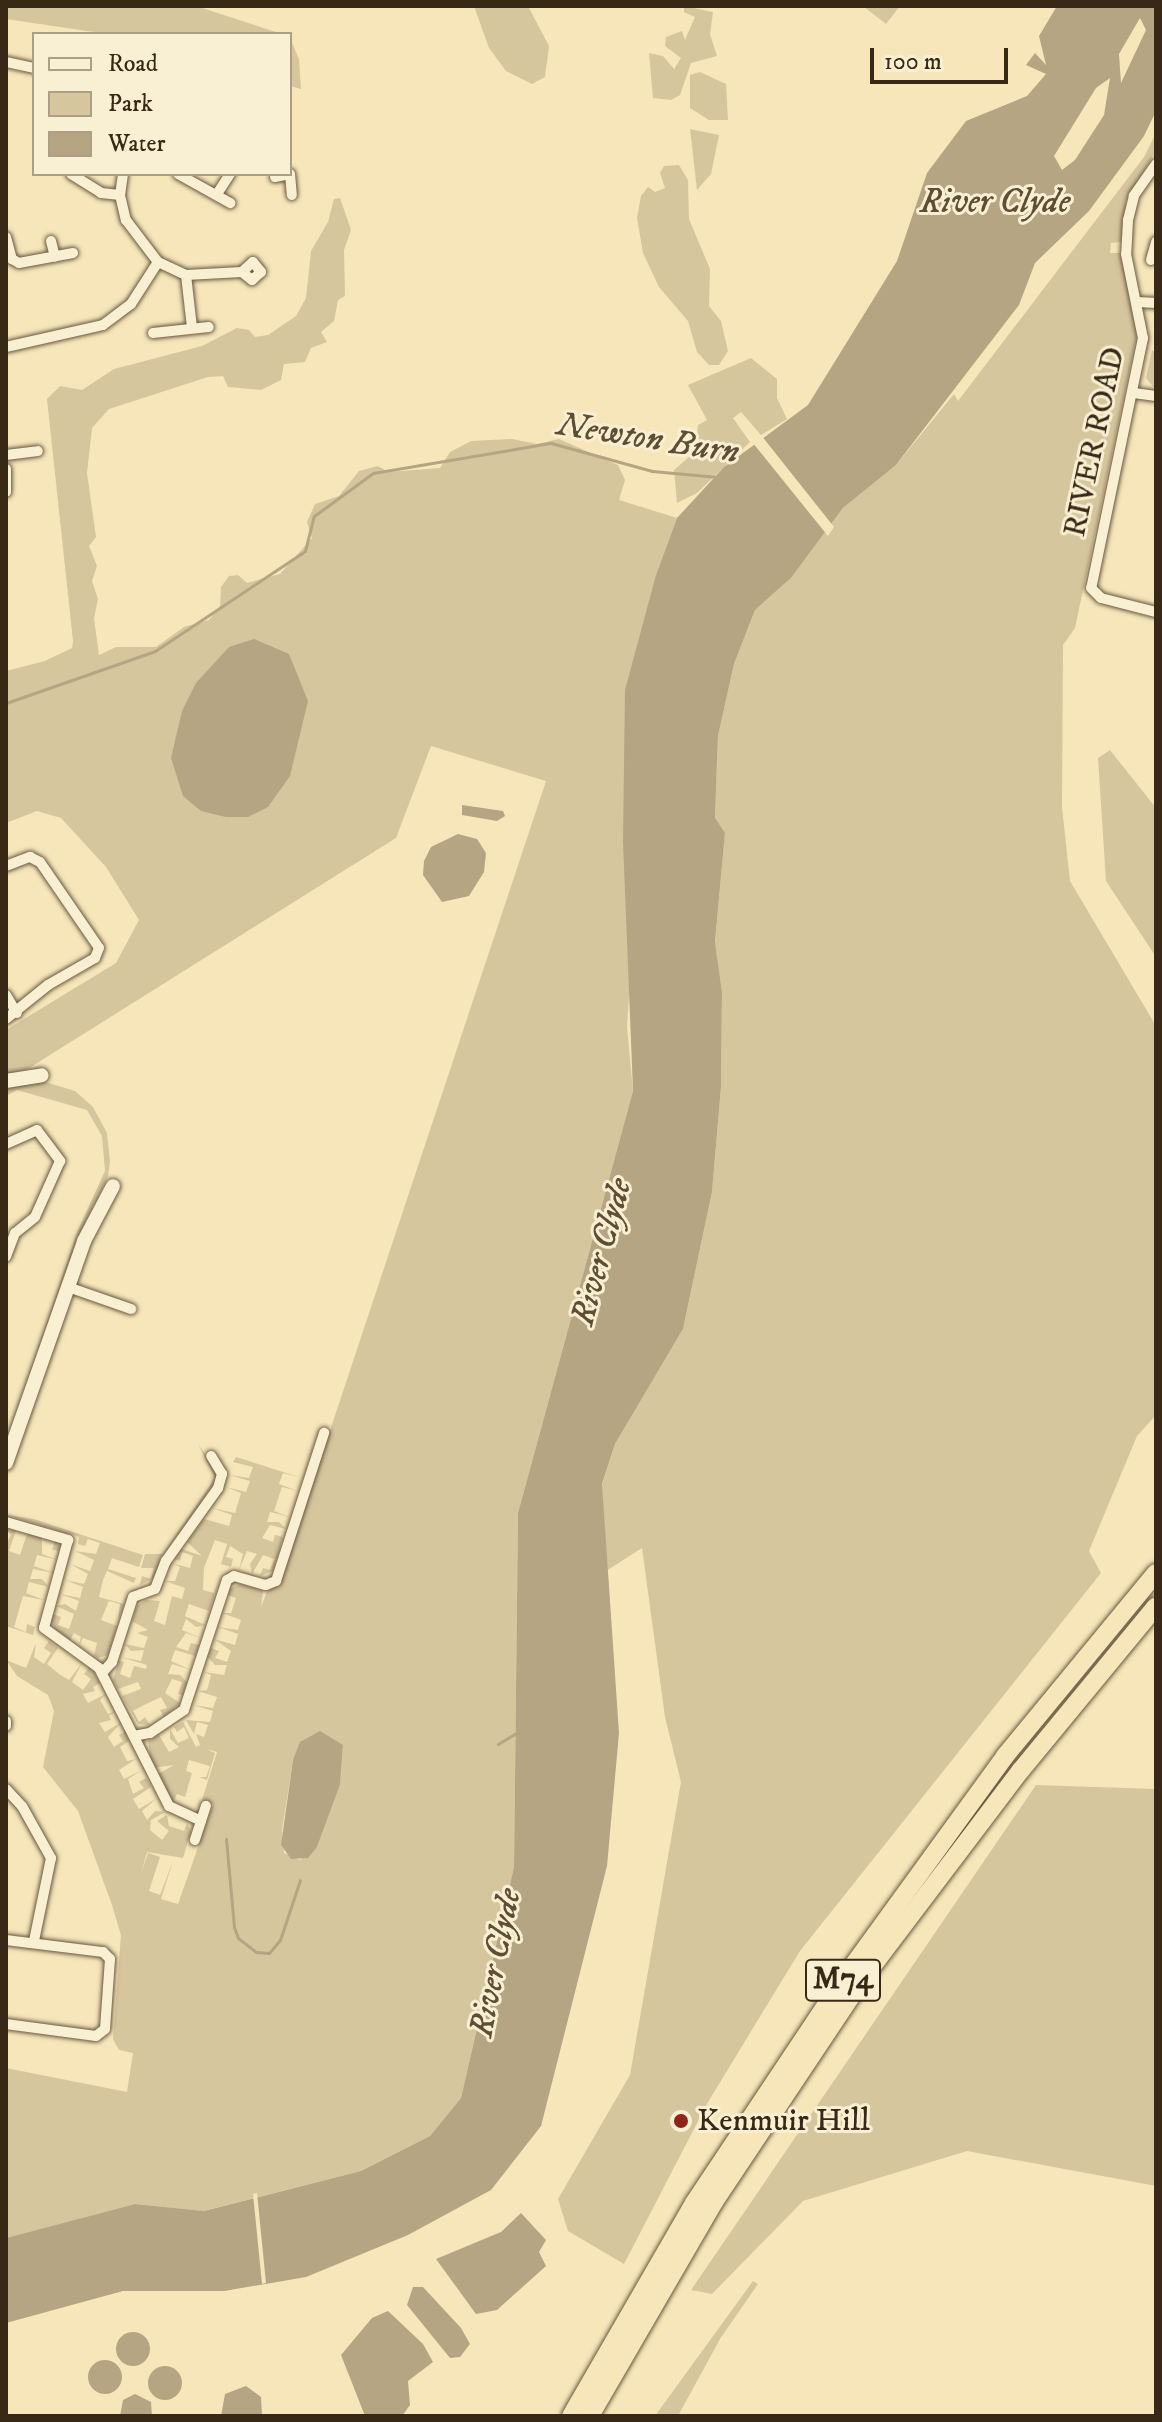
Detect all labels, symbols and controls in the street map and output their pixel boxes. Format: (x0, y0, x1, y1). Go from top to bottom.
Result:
legend (32, 32, 292, 176)
scale bar (874, 32, 1012, 82)
text: 100 m (884, 47, 942, 77)
text: Road (108, 49, 158, 79)
text: Park (108, 89, 153, 119)
text: Water (108, 129, 165, 159)
water label: River Clyde (920, 183, 1070, 223)
street label: RIVER ROAD (1056, 344, 1134, 540)
water label: Newton Burn (554, 404, 742, 474)
water label: River Clyde (563, 1174, 641, 1330)
water label: River Clyde (462, 1885, 530, 2041)
road number: M74 (805, 1954, 881, 2006)
place label: Kenmuir Hill (697, 2102, 870, 2140)
marker: Kenmuir Hill (672, 2112, 690, 2130)

